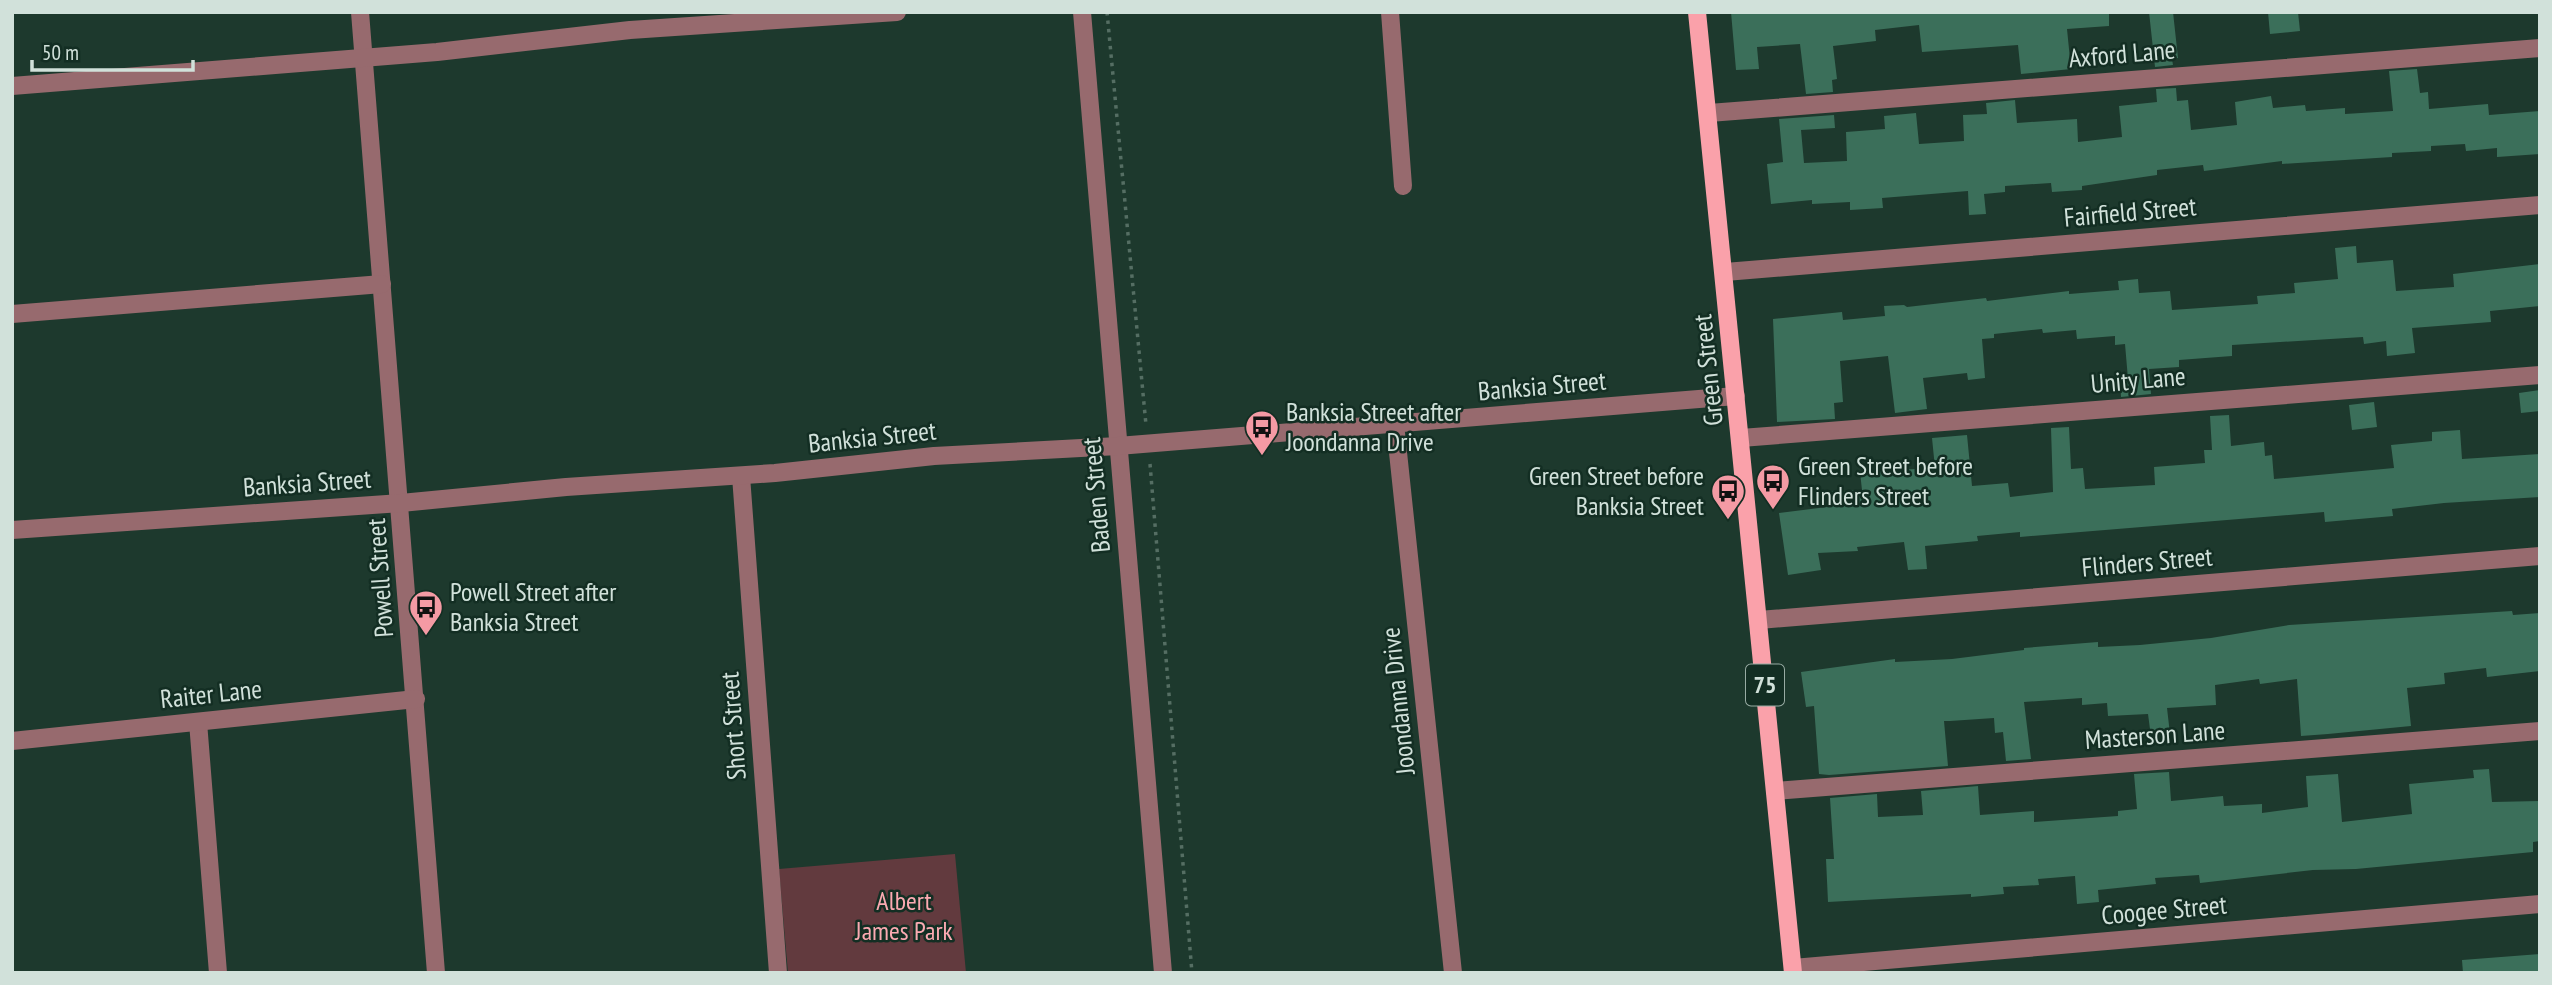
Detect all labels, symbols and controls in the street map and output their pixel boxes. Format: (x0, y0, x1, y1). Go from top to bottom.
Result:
scale bar (32, 28, 192, 72)
street label: Axford Lane (2067, 32, 2177, 75)
text: 50 m (42, 39, 79, 66)
street label: Fairfield Street (2062, 189, 2197, 234)
street label: Green Street (1685, 313, 1730, 427)
street label: Unity Lane (2089, 359, 2187, 400)
street label: Banksia Street (1477, 363, 1607, 408)
place label: Banksia Street after Joondanna Drive (1285, 395, 1461, 458)
bus stop icon: Banksia Street after Joondanna Drive (1243, 408, 1281, 457)
street label: Banksia Street (806, 413, 937, 460)
street label: Baden Street (1074, 436, 1117, 554)
place label: Green Street before Flinders Street (1798, 449, 1973, 512)
place label: Green Street before Banksia Street (1529, 459, 1704, 522)
street label: Banksia Street (242, 462, 372, 503)
bus stop icon: Green Street before Flinders Street (1754, 462, 1792, 511)
bus stop icon: Green Street before Banksia Street (1709, 472, 1747, 521)
street label: Powell Street (359, 517, 400, 639)
street label: Flinders Street (2080, 539, 2214, 584)
place label: Powell Street after Banksia Street (450, 575, 616, 638)
bus stop icon: Powell Street after Banksia Street (407, 588, 445, 637)
street label: Joondanna Drive (1373, 626, 1422, 777)
road number: 75 (1746, 664, 1784, 706)
street label: Short Street (712, 671, 753, 781)
street label: Raiter Lane (159, 672, 263, 715)
street label: Masterson Lane (2084, 713, 2226, 756)
park label: Albert James Park (854, 884, 953, 947)
street label: Coogee Street (2100, 888, 2228, 931)

